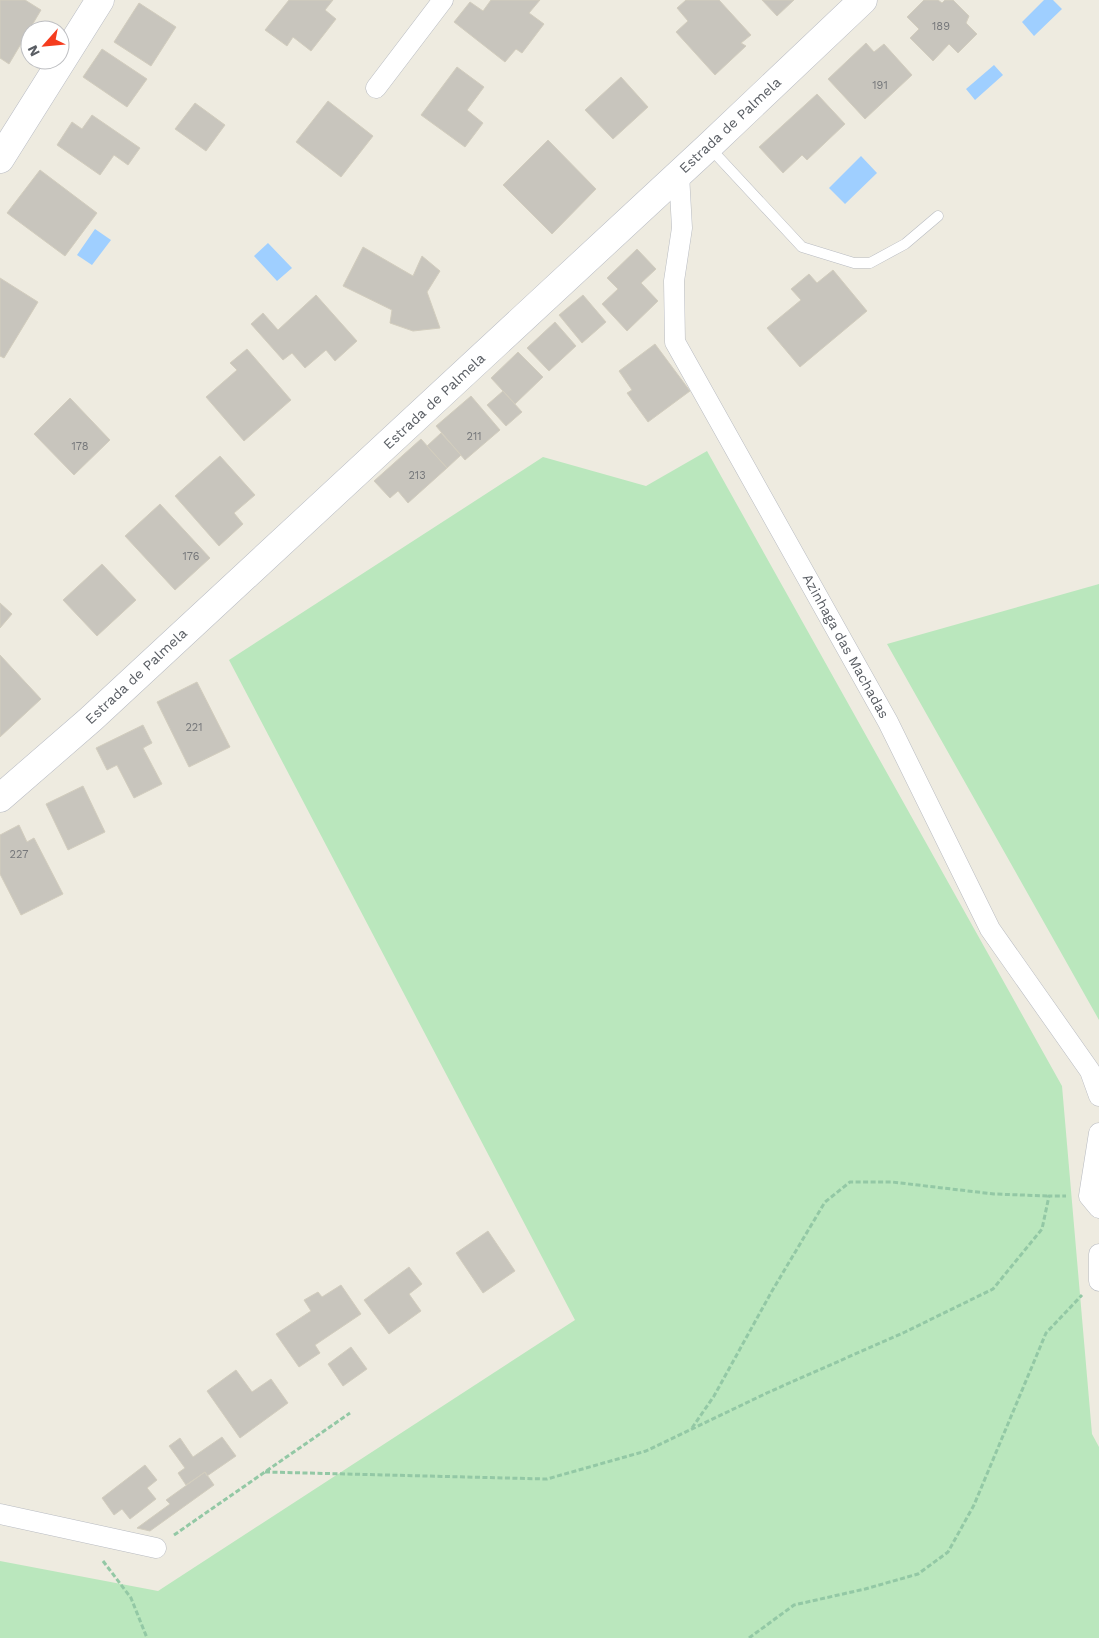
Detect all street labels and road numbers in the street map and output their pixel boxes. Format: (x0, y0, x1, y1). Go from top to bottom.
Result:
street label: Estrada de Palmela (676, 74, 784, 176)
street label: Estrada de Palmela (380, 350, 488, 452)
street label: Azinhaga das Machadas (800, 571, 892, 721)
street label: Estrada de Palmela (82, 625, 190, 727)

